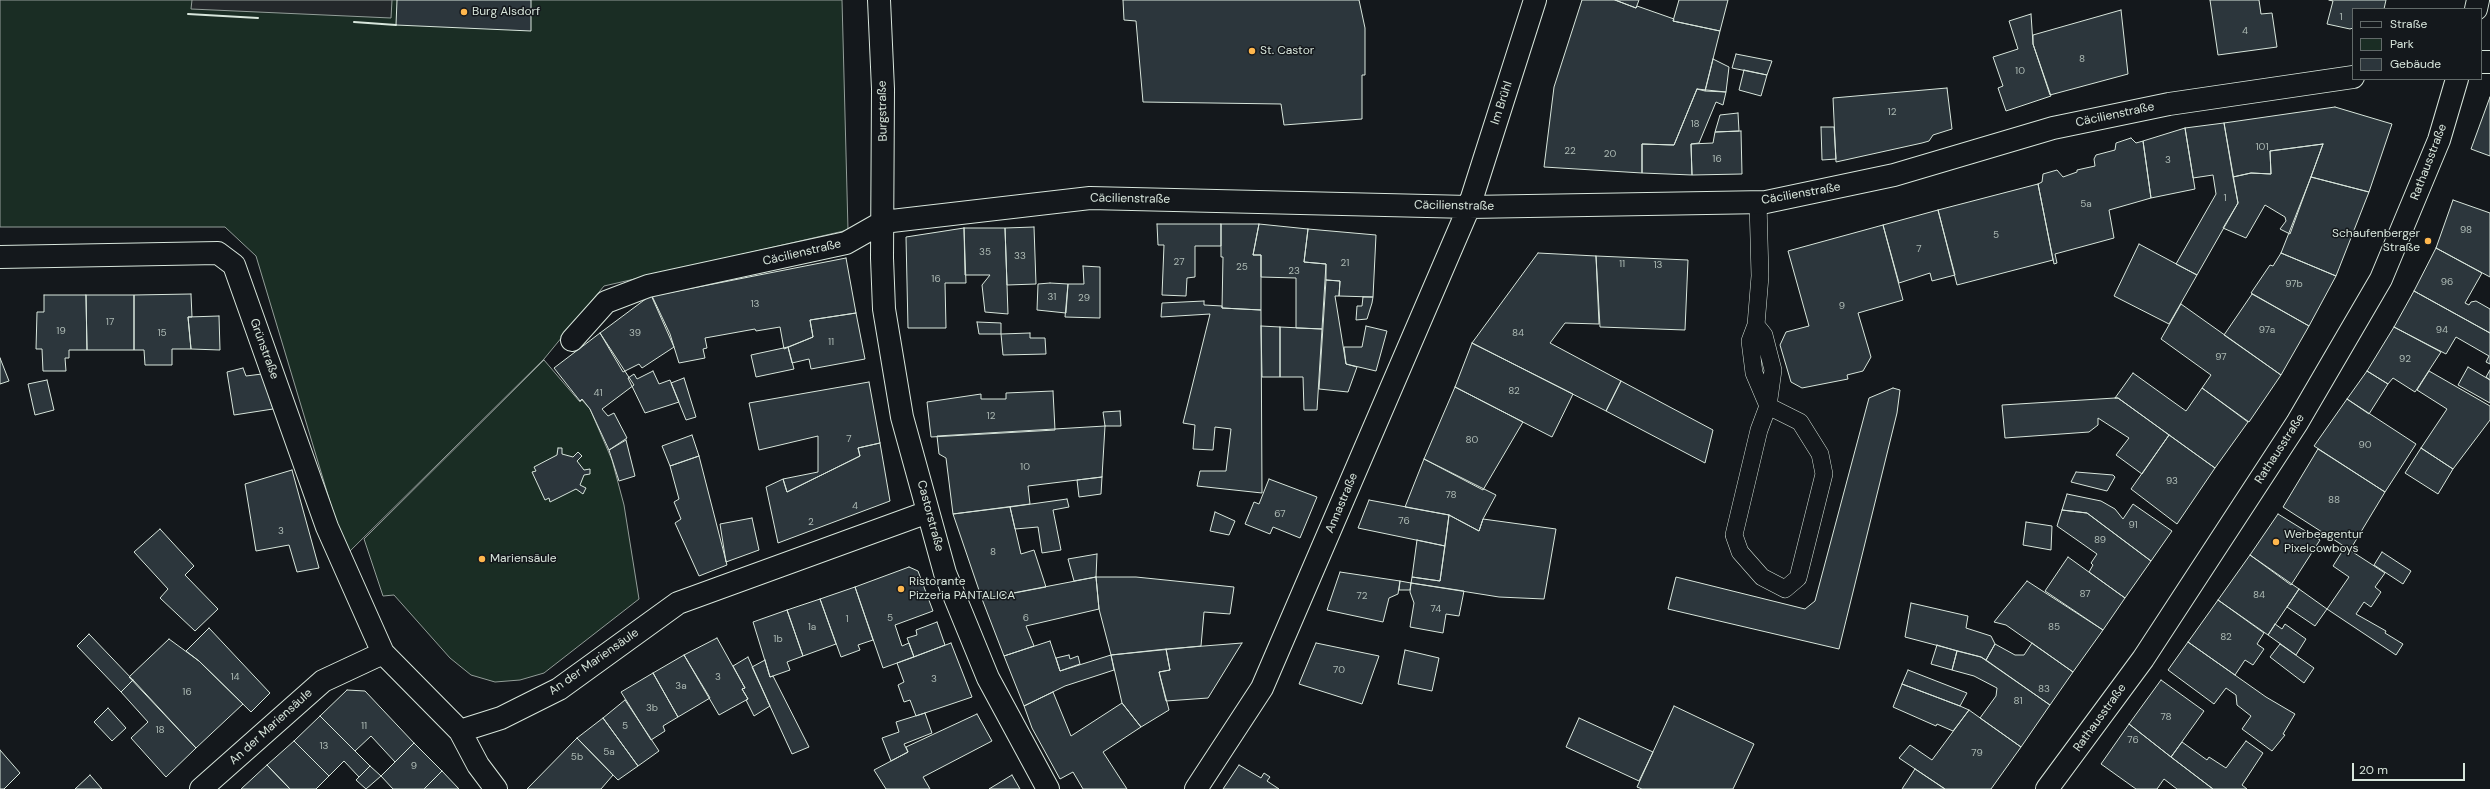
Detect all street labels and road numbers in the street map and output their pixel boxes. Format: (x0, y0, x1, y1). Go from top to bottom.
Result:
street label: Im Brühl (1488, 79, 1516, 127)
street label: Burgstraße (875, 80, 891, 142)
street label: Cäcilienstraße (2074, 100, 2156, 130)
street label: Rathausstraße (2408, 122, 2450, 202)
street label: Cäcilienstraße (1760, 180, 1842, 208)
street label: Cäcilienstraße (1090, 191, 1170, 207)
street label: Cäcilienstraße (1414, 198, 1494, 214)
street label: Cäcilienstraße (761, 237, 843, 269)
street label: Grünstraße (246, 317, 282, 381)
street label: Rathausstraße (2252, 411, 2308, 487)
street label: Annastraße (1323, 471, 1361, 535)
street label: Castorstraße (914, 479, 946, 553)
street label: An der Mariensäule (546, 626, 642, 698)
street label: Rathausstraße (2071, 681, 2129, 755)
street label: An der Mariensäule (227, 686, 315, 768)

